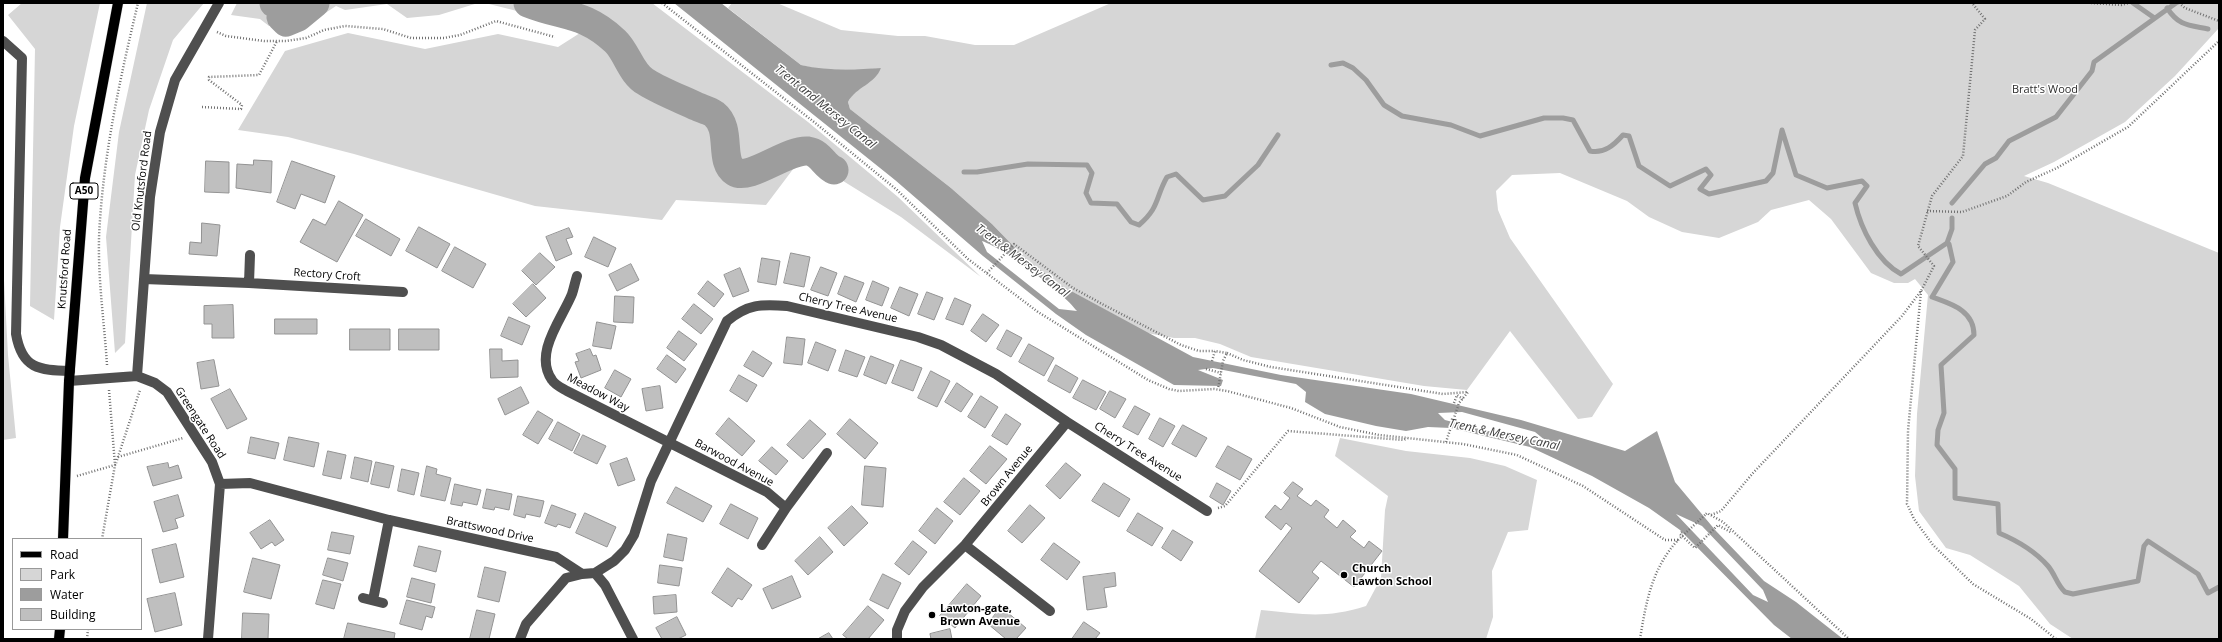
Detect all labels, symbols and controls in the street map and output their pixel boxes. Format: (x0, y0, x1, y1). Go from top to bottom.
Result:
water label: Trent and Mersey Canal (772, 62, 878, 152)
park label: Bratt's Wood (2012, 83, 2078, 97)
street label: Old Knutsford Road (129, 130, 155, 232)
road number: A50 (70, 183, 98, 199)
water label: Trent & Mersey Canal (973, 221, 1071, 301)
street label: Knutsford Road (56, 229, 74, 309)
street label: Rectory Croft (293, 266, 361, 284)
street label: Cherry Tree Avenue (797, 290, 899, 326)
street label: Meadow Way (565, 371, 631, 415)
street label: Greengate Road (172, 385, 228, 461)
water label: Trent & Mersey Canal (1447, 416, 1561, 454)
street label: Cherry Tree Avenue (1092, 420, 1184, 484)
street label: Barwood Avenue (692, 437, 776, 489)
street label: Brown Avenue (978, 443, 1036, 509)
street label: Brattswood Drive (445, 514, 535, 546)
legend (12, 538, 142, 630)
text: Road (50, 546, 79, 563)
place label: Church Lawton School (1352, 562, 1432, 588)
text: Park (50, 566, 75, 583)
marker: Church Lawton School (1339, 570, 1349, 580)
text: Water (50, 586, 84, 603)
place label: Lawton-gate, Brown Avenue (940, 602, 1020, 628)
text: Building (50, 606, 95, 623)
marker: Lawton-gate, Brown Avenue (927, 610, 937, 620)

